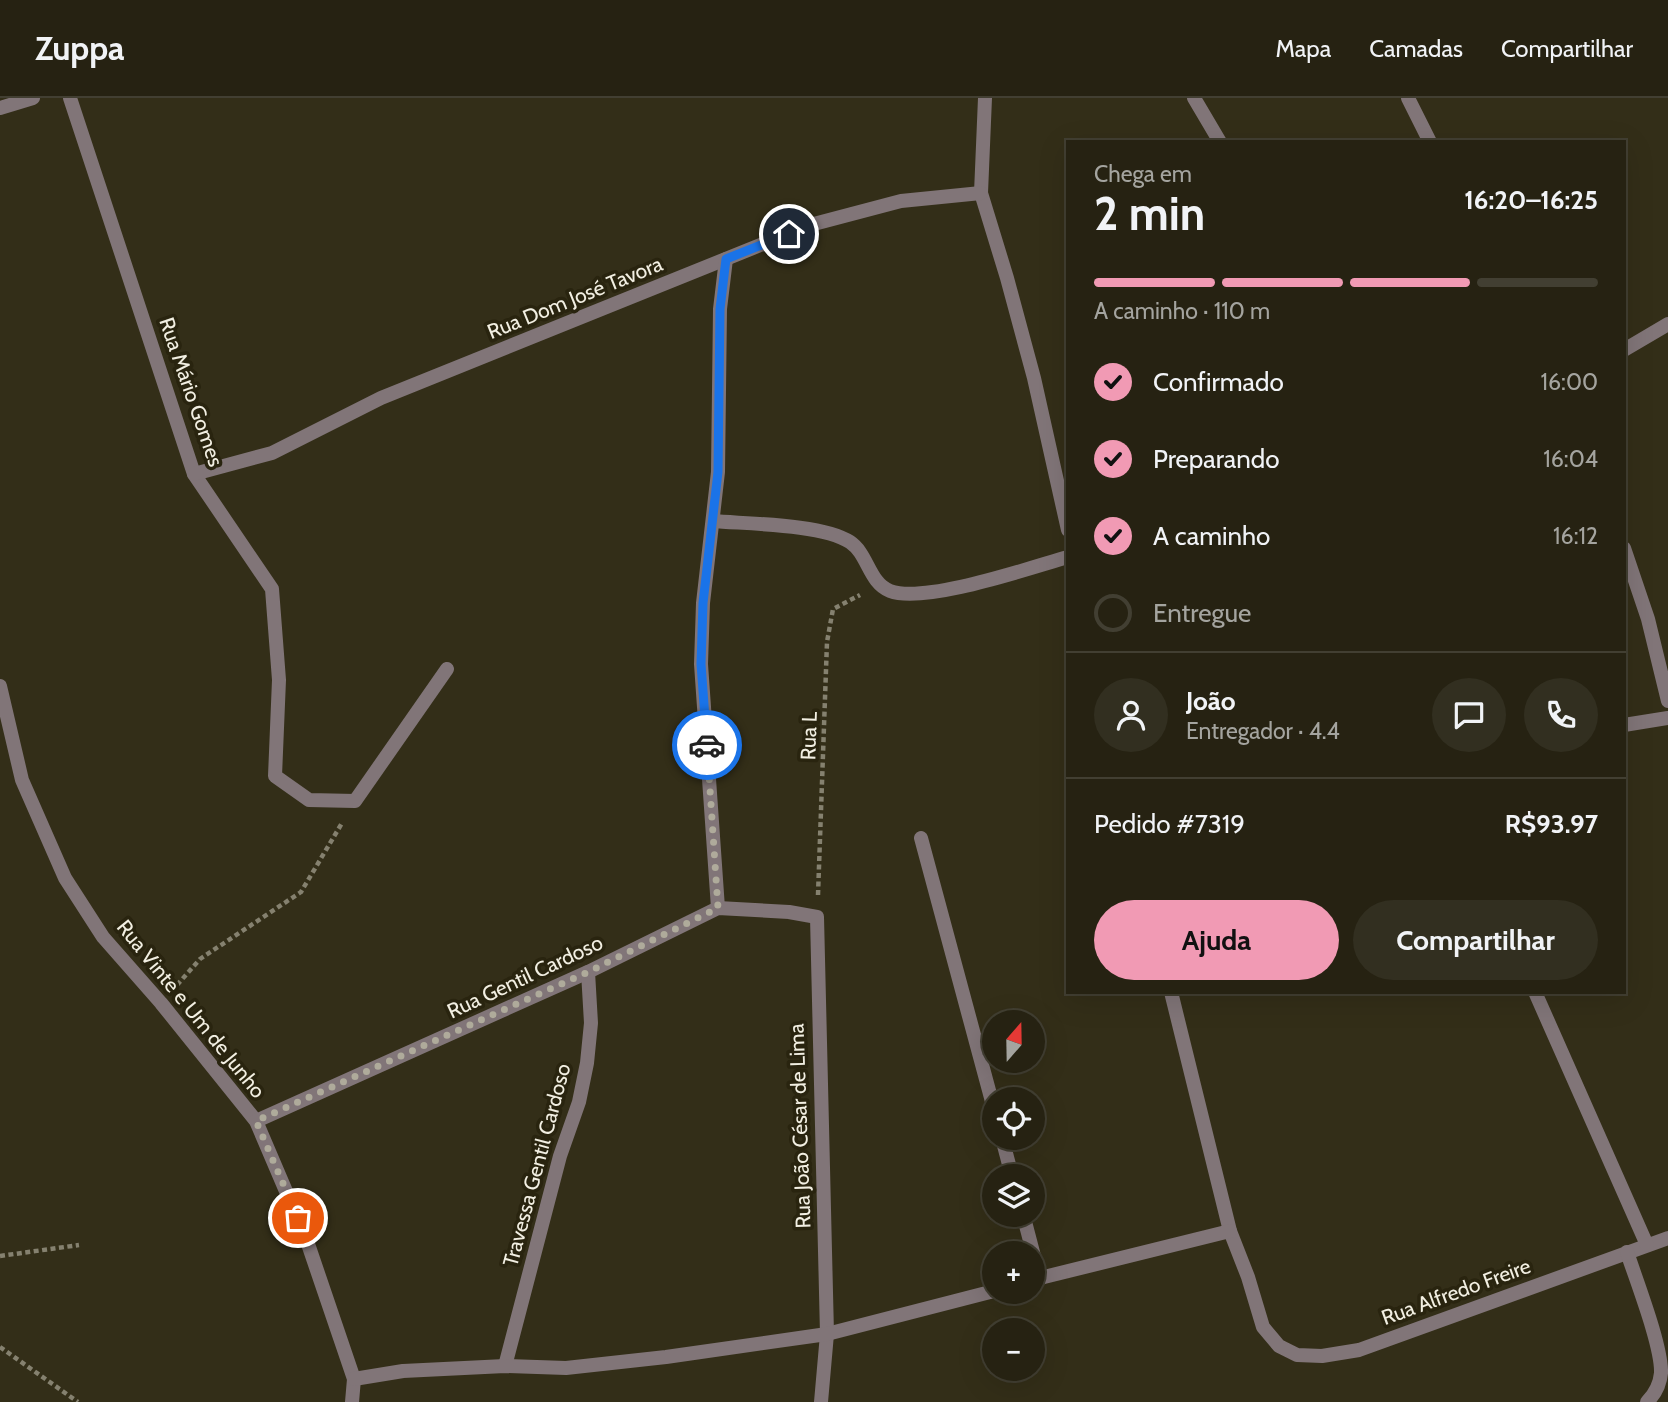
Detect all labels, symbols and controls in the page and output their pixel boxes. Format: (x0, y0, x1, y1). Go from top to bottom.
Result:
text: Zuppa (35, 28, 125, 68)
text: Mapa (1275, 34, 1331, 63)
text: Camadas (1369, 34, 1463, 63)
text: Compartilhar (1501, 34, 1633, 63)
text: Chega em (1094, 160, 1192, 188)
text: 16:20–16:25 (1464, 184, 1598, 216)
text: 2 min (1094, 186, 1205, 242)
pin (759, 204, 819, 264)
icon: home (770, 215, 808, 253)
street label: Rua Dom José Tavora (484, 251, 666, 344)
text: A caminho · 110 m (1094, 297, 1270, 325)
street label: Rua Mário Gomes (154, 314, 229, 470)
icon: check (1094, 363, 1132, 401)
text: Confirmado (1153, 366, 1284, 398)
text: 16:00 (1541, 368, 1598, 396)
icon: check (1094, 440, 1132, 478)
text: Preparando (1153, 443, 1280, 475)
text: 16:04 (1543, 445, 1598, 473)
icon: check (1094, 517, 1132, 555)
text: A caminho (1153, 520, 1270, 552)
text: 16:12 (1553, 522, 1598, 550)
text: Entregue (1153, 597, 1251, 629)
button: person (1094, 678, 1168, 752)
button: chat (1432, 678, 1506, 752)
button: phone (1524, 678, 1598, 752)
text: João (1186, 685, 1236, 717)
courier (672, 710, 742, 780)
street label: Rua L (795, 711, 822, 761)
text: Entregador · 4.4 (1186, 717, 1340, 745)
icon: car (688, 726, 726, 764)
text: Pedido #7319 (1094, 808, 1245, 840)
text: R$93.97 (1505, 808, 1598, 840)
button: Ajuda (1094, 900, 1339, 980)
button: Compartilhar (1353, 900, 1598, 980)
street label: Rua Vinte e Um de Junho (112, 915, 271, 1103)
street label: Rua Gentil Cardoso (443, 930, 606, 1024)
north arrow (982, 1010, 1045, 1073)
map controls (982, 1010, 1045, 1381)
street label: Rua João César de Lima (783, 1023, 816, 1229)
street label: Travessa Gentil Cardoso (497, 1061, 576, 1269)
button: locate (982, 1087, 1045, 1150)
button: layers (982, 1164, 1045, 1227)
pin (268, 1188, 328, 1248)
icon: bag (279, 1199, 317, 1237)
button: + (982, 1241, 1045, 1304)
street label: Rua Alfredo Freire (1378, 1253, 1534, 1330)
button: − (982, 1318, 1045, 1381)

